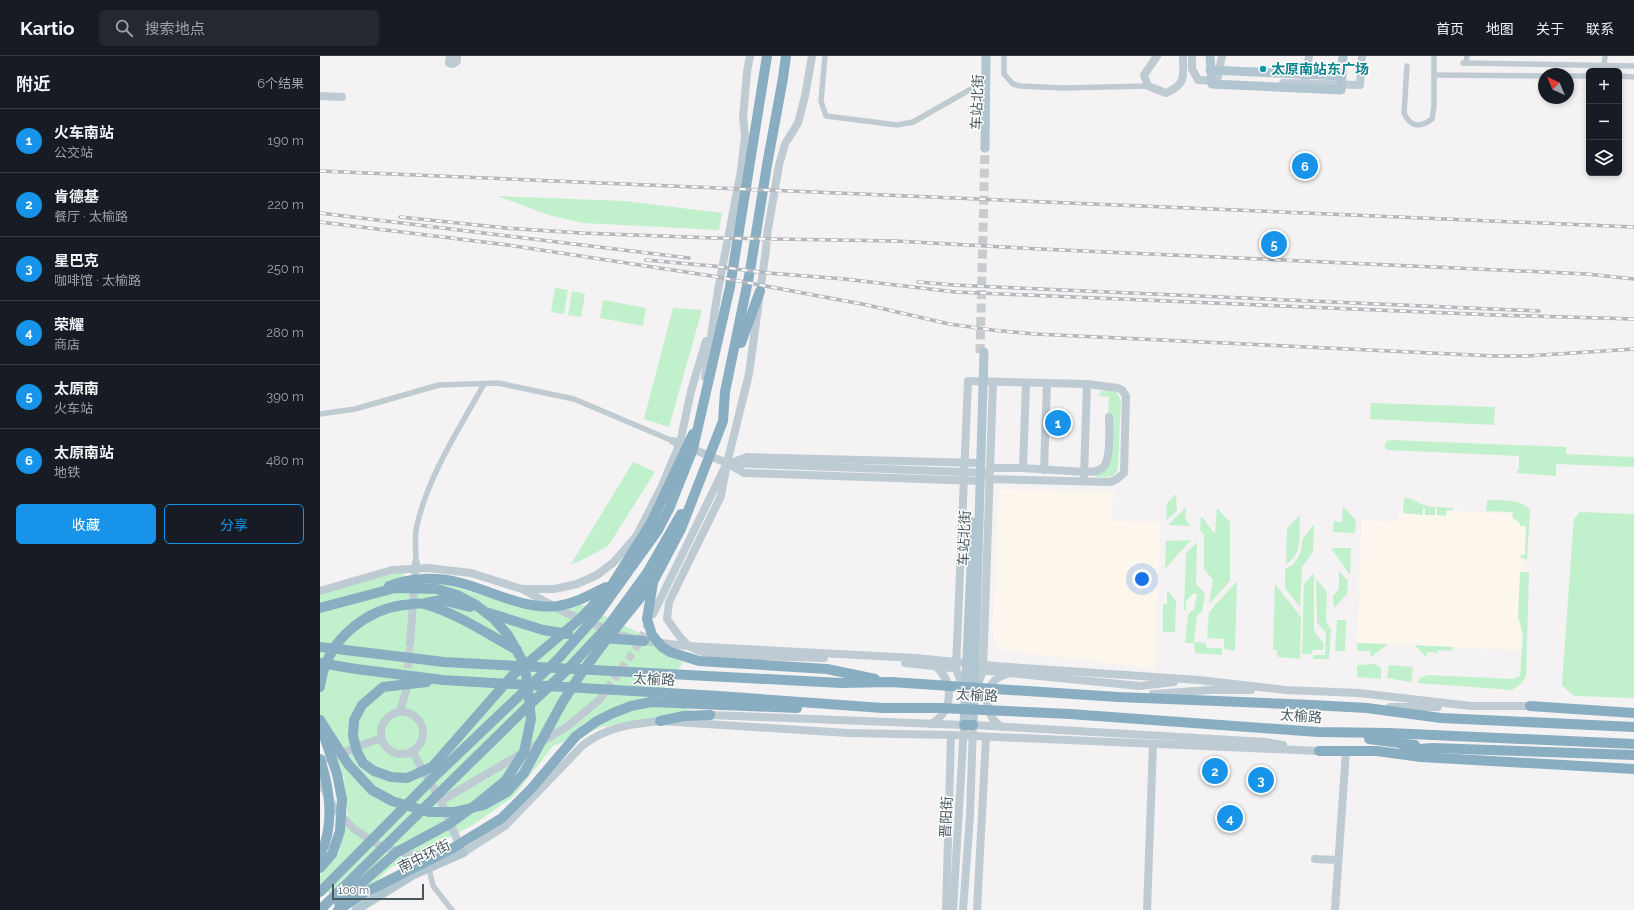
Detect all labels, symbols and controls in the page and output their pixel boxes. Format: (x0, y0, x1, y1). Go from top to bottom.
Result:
search box (99, 10, 379, 46)
text: Kartio (20, 17, 75, 39)
icon: search (113, 17, 135, 39)
text: 搜索地点 (145, 20, 205, 38)
text: 首页 (1436, 21, 1464, 37)
text: 地图 (1486, 21, 1514, 37)
text: 关于 (1536, 21, 1564, 37)
text: 联系 (1586, 21, 1614, 37)
place label: 太原南站东广场 (1271, 61, 1369, 77)
marker: 太原南站东广场 (1258, 64, 1268, 74)
north arrow (1538, 68, 1574, 104)
map controls (1586, 68, 1622, 176)
button: + (1586, 68, 1622, 104)
text: 附近 (16, 74, 50, 94)
street label: 车站北街 (968, 74, 986, 130)
text: 6个结果 (257, 76, 304, 91)
button: − (1586, 104, 1622, 140)
text: 火车南站 (54, 124, 114, 142)
text: 1 (26, 133, 32, 148)
text: 190 m (268, 133, 304, 148)
button: layers (1586, 140, 1622, 176)
text: 公交站 (54, 145, 93, 160)
pin: 6 (1292, 151, 1318, 181)
text: 肯德基 (54, 188, 99, 206)
text: 2 (25, 197, 33, 212)
text: 220 m (267, 197, 304, 212)
text: 餐厅 · 太榆路 (54, 209, 128, 224)
pin: 5 (1261, 229, 1287, 259)
text: 星巴克 (54, 252, 99, 270)
text: 3 (25, 261, 33, 276)
text: 250 m (267, 261, 304, 276)
text: 咖啡馆 · 太榆路 (54, 273, 141, 288)
text: 荣耀 (54, 316, 84, 334)
text: 4 (25, 325, 33, 340)
text: 280 m (266, 325, 304, 340)
text: 商店 (54, 337, 80, 352)
text: 太原南 (54, 380, 99, 398)
text: 5 (25, 389, 33, 404)
text: 390 m (266, 389, 304, 404)
text: 火车站 (54, 401, 93, 416)
pin: 1 (1045, 408, 1071, 438)
text: 太原南站 (54, 444, 114, 462)
text: 6 (25, 453, 33, 468)
text: 480 m (266, 453, 304, 468)
text: 地铁 (54, 465, 80, 480)
button: 收藏 (16, 504, 156, 544)
button: 分享 (164, 504, 304, 544)
street label: 车站北街 (955, 510, 973, 566)
your location (1132, 569, 1152, 589)
street label: 太榆路 (633, 670, 675, 688)
street label: 太榆路 (956, 686, 998, 704)
street label: 太榆路 (1279, 707, 1323, 725)
pin: 2 (1202, 756, 1228, 786)
pin: 3 (1248, 765, 1274, 795)
street label: 晋阳街 (937, 796, 955, 838)
pin: 4 (1217, 803, 1243, 833)
street label: 南中环街 (395, 837, 453, 875)
scale bar (332, 882, 424, 901)
text: 100 m (338, 884, 369, 897)

